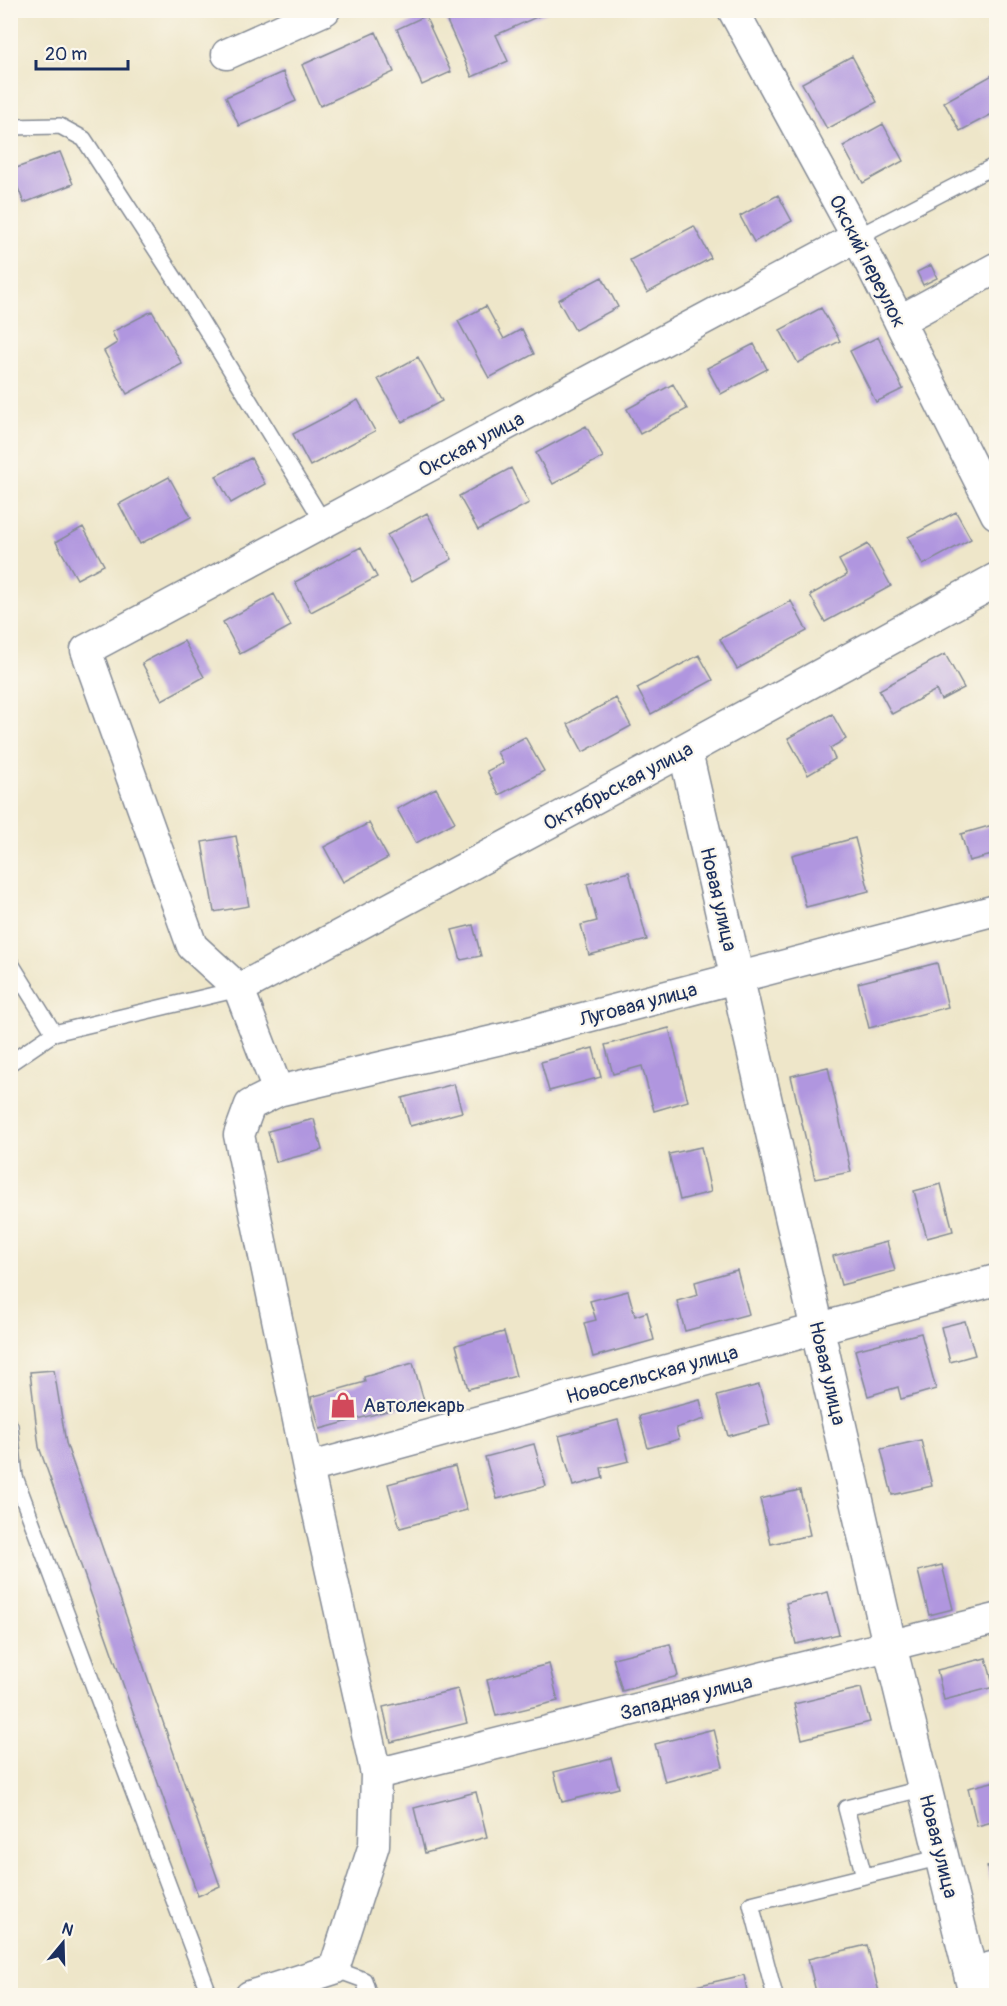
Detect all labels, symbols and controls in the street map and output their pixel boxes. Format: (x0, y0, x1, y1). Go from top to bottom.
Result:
scale bar (36, 33, 128, 71)
text: 20 m (45, 43, 87, 66)
street label: Окский переулок (823, 191, 912, 332)
street label: Окская улица (414, 406, 528, 483)
street label: Октябрьская улица (539, 736, 697, 836)
street label: Новая улица (694, 845, 743, 954)
street label: Луговая улица (576, 977, 700, 1032)
street label: Новая улица (803, 1319, 852, 1428)
street label: Новосельская улица (563, 1339, 741, 1409)
shop icon: Автолекарь (328, 1390, 358, 1420)
place label: Автолекарь (363, 1393, 465, 1418)
street label: Западная улица (617, 1669, 755, 1726)
street label: Новая улица (914, 1792, 963, 1901)
north arrow (33, 1913, 93, 1973)
text: N (59, 1919, 76, 1941)

